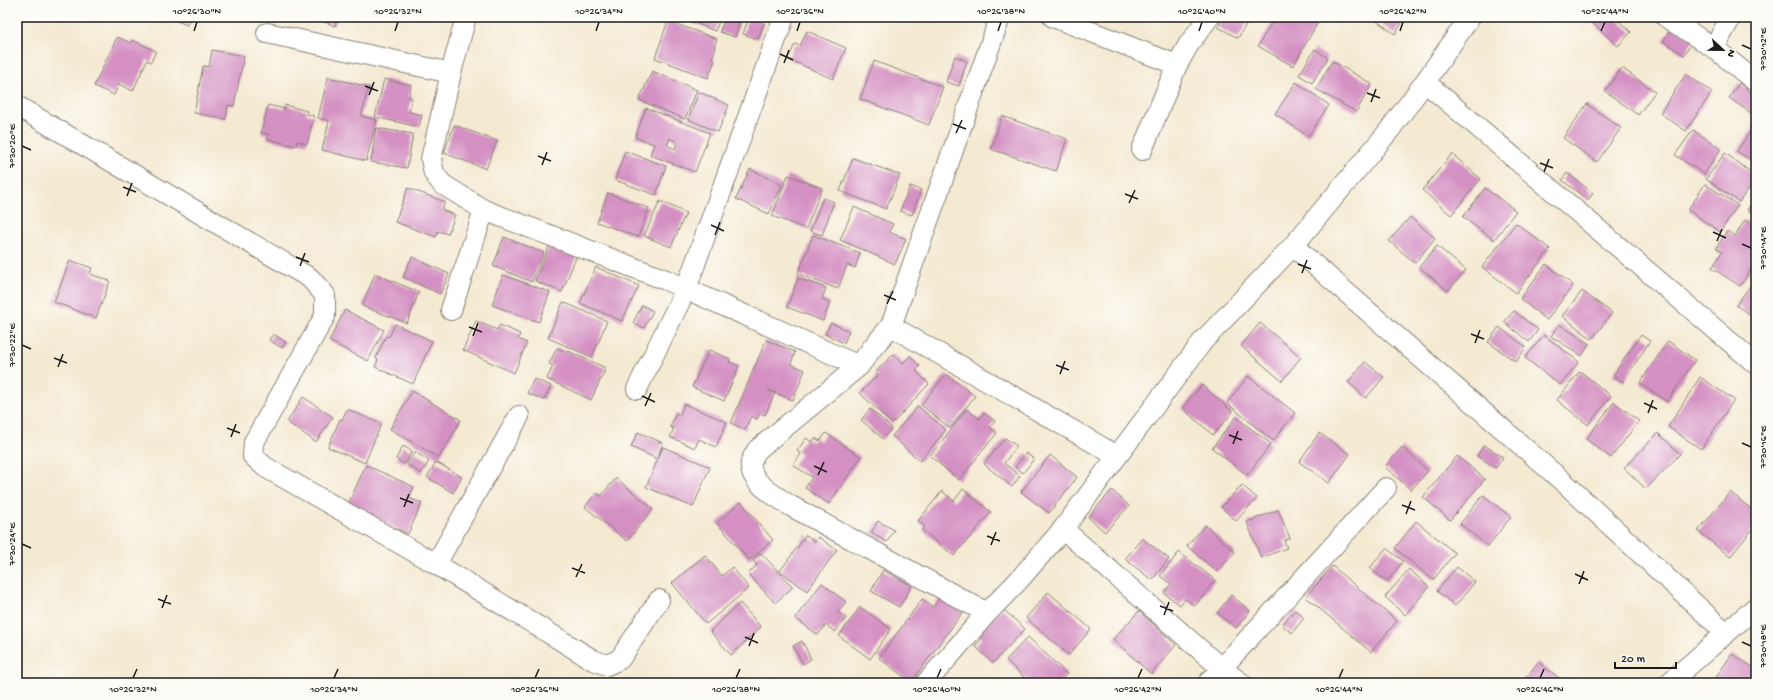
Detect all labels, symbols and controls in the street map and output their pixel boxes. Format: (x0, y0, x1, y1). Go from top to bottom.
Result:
text: 10°26'30"N (172, 6, 222, 18)
text: 10°26'32"N (373, 6, 422, 18)
text: 10°26'34"N (574, 6, 623, 18)
text: 10°26'36"N (775, 6, 824, 18)
text: 10°26'38"N (976, 6, 1026, 18)
text: 10°26'40"N (1177, 6, 1226, 18)
text: 10°26'42"N (1378, 6, 1427, 18)
text: 10°26'44"N (1581, 6, 1629, 18)
text: 7°30'12"E (1758, 27, 1770, 71)
north arrow (1703, 30, 1743, 70)
text: N (1724, 47, 1737, 59)
text: 7°30'20"E (7, 123, 19, 169)
text: 7°30'14"E (1758, 226, 1770, 270)
text: 7°30'22"E (7, 323, 19, 368)
text: 7°30'16"E (1758, 425, 1770, 469)
text: 7°30'24"E (7, 522, 19, 567)
text: 7°30'18"E (1758, 624, 1770, 669)
scale bar (1615, 644, 1676, 670)
text: 20 m (1621, 653, 1646, 667)
text: 10°26'32"N (108, 684, 157, 696)
text: 10°26'34"N (309, 684, 358, 696)
text: 10°26'36"N (510, 684, 559, 696)
text: 10°26'38"N (711, 684, 761, 696)
text: 10°26'40"N (912, 684, 961, 696)
text: 10°26'42"N (1113, 684, 1162, 696)
text: 10°26'44"N (1315, 684, 1363, 696)
text: 10°26'46"N (1515, 684, 1564, 696)

